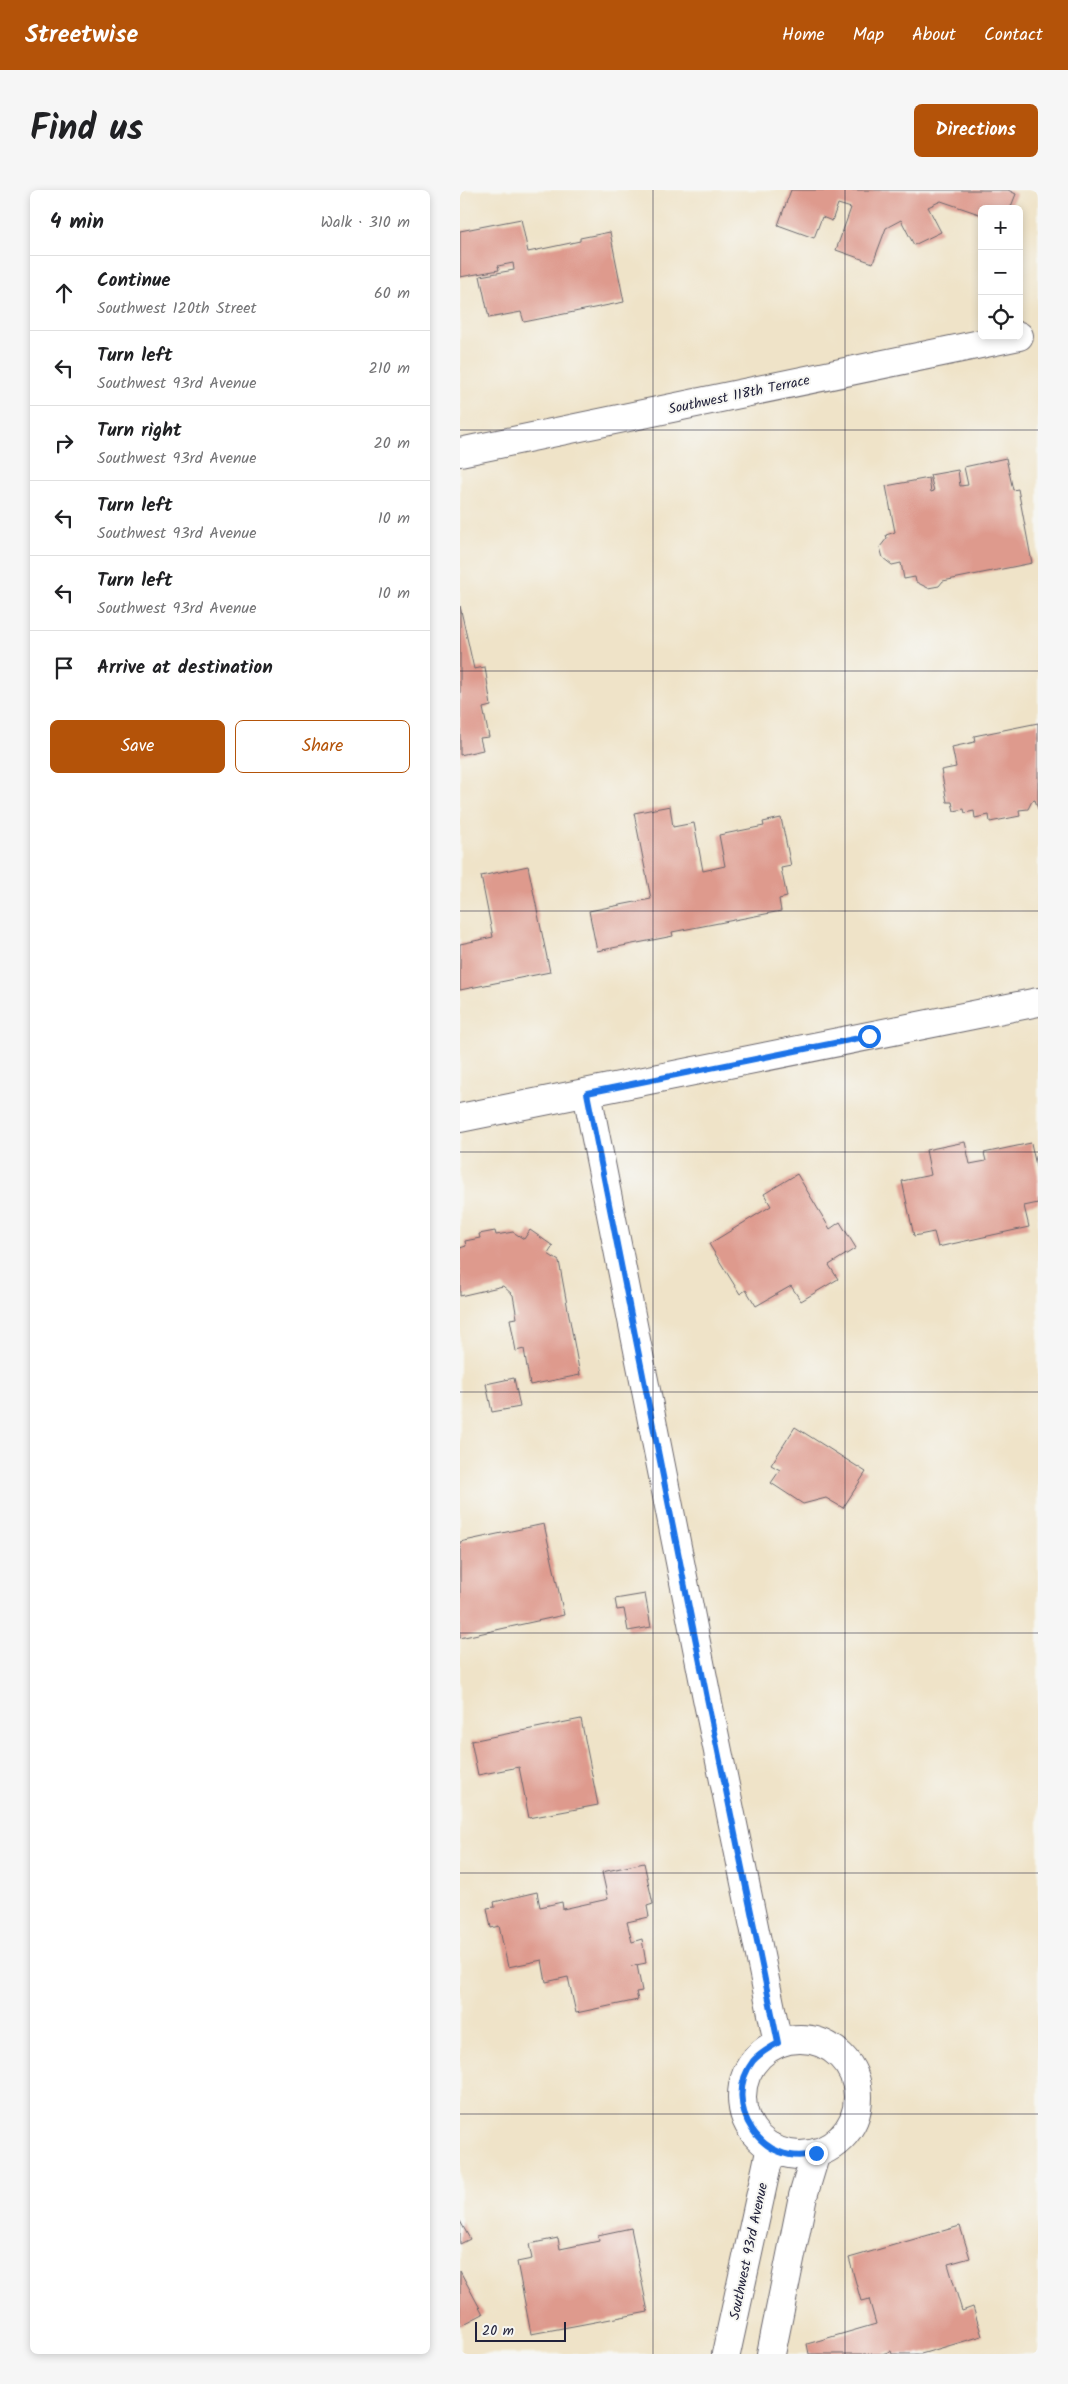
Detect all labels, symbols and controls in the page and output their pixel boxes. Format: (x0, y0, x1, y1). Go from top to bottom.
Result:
text: Streetwise (25, 16, 138, 55)
text: Home (782, 21, 825, 50)
text: Map (853, 21, 884, 50)
text: About (912, 21, 956, 50)
text: Contact (984, 21, 1043, 50)
text: Find us (30, 102, 143, 158)
button: Directions (914, 104, 1038, 157)
map controls (978, 205, 1023, 340)
button: + (978, 205, 1023, 250)
text: 4 min (50, 206, 104, 239)
text: Walk · 310 m (321, 210, 410, 235)
button: − (978, 250, 1023, 295)
text: Continue (97, 266, 170, 296)
icon: ahead (50, 279, 78, 307)
text: 60 m (374, 281, 410, 306)
button: locate (978, 295, 1023, 340)
text: Southwest 120th Street (97, 296, 257, 321)
text: Turn left (97, 341, 172, 371)
icon: left (50, 354, 78, 382)
text: 210 m (369, 356, 410, 381)
street label: Southwest 118th Terrace (666, 369, 813, 421)
text: Southwest 93rd Avenue (97, 371, 256, 396)
text: Turn right (97, 416, 182, 446)
icon: right (50, 429, 78, 457)
text: 20 m (374, 431, 410, 456)
text: Southwest 93rd Avenue (97, 446, 256, 471)
text: Turn left (97, 491, 172, 521)
icon: left (50, 504, 78, 532)
text: 10 m (378, 506, 410, 531)
text: Southwest 93rd Avenue (97, 521, 256, 546)
text: Turn left (97, 566, 172, 596)
icon: left (50, 579, 78, 607)
text: 10 m (378, 581, 410, 606)
text: Southwest 93rd Avenue (97, 596, 256, 621)
text: Arrive at destination (97, 653, 273, 683)
icon: arrive (50, 654, 78, 682)
button: Save (50, 720, 225, 773)
button: Share (235, 720, 410, 773)
route start (858, 1025, 881, 1048)
route end (805, 2142, 828, 2165)
street label: Southwest 93rd Avenue (724, 2180, 774, 2322)
scale bar (475, 2319, 566, 2342)
text: 20 m (482, 2320, 514, 2342)

